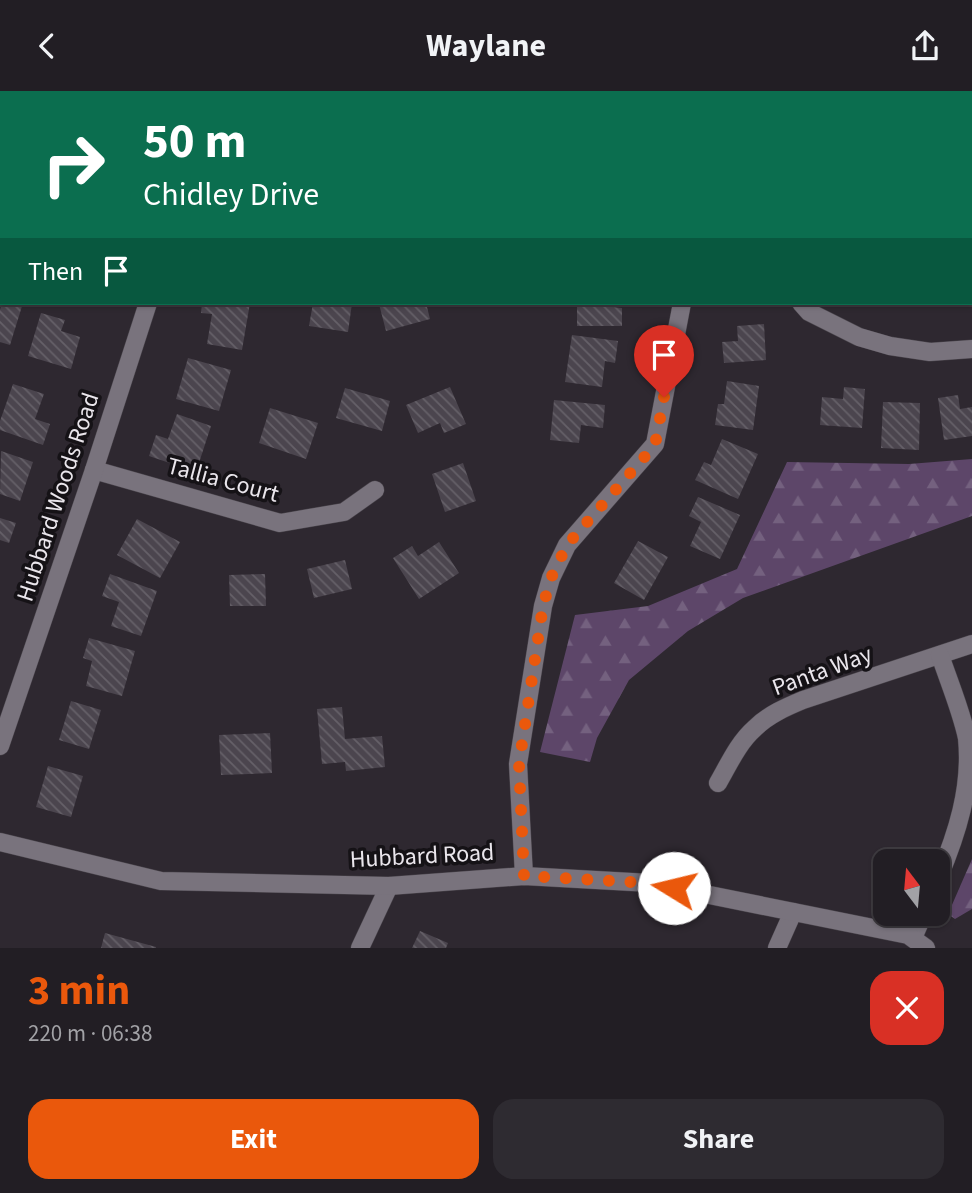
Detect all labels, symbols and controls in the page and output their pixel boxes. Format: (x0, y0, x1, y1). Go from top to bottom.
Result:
text: Waylane (426, 23, 546, 69)
icon: back (28, 27, 66, 65)
icon: share (906, 27, 944, 65)
text: 50 m (143, 107, 247, 177)
icon: right (28, 119, 119, 210)
text: Chidley Drive (143, 172, 319, 218)
icon: arrive (97, 252, 135, 290)
text: Then (28, 253, 83, 290)
pin (634, 325, 694, 397)
icon: arrive (645, 336, 683, 374)
street label: Hubbard Woods Road (8, 388, 108, 606)
street label: Tallia Court (163, 448, 283, 512)
street label: Panta Way (767, 637, 877, 705)
street label: Hubbard Road (349, 835, 495, 877)
north arrow (873, 849, 950, 926)
map controls (873, 849, 950, 926)
position arrow (637, 851, 711, 925)
text: 3 min (28, 961, 130, 1021)
button: close (870, 971, 944, 1045)
text: 220 m · 06:38 (28, 1017, 152, 1050)
button: Exit (28, 1099, 479, 1179)
button: Share (493, 1099, 944, 1179)

